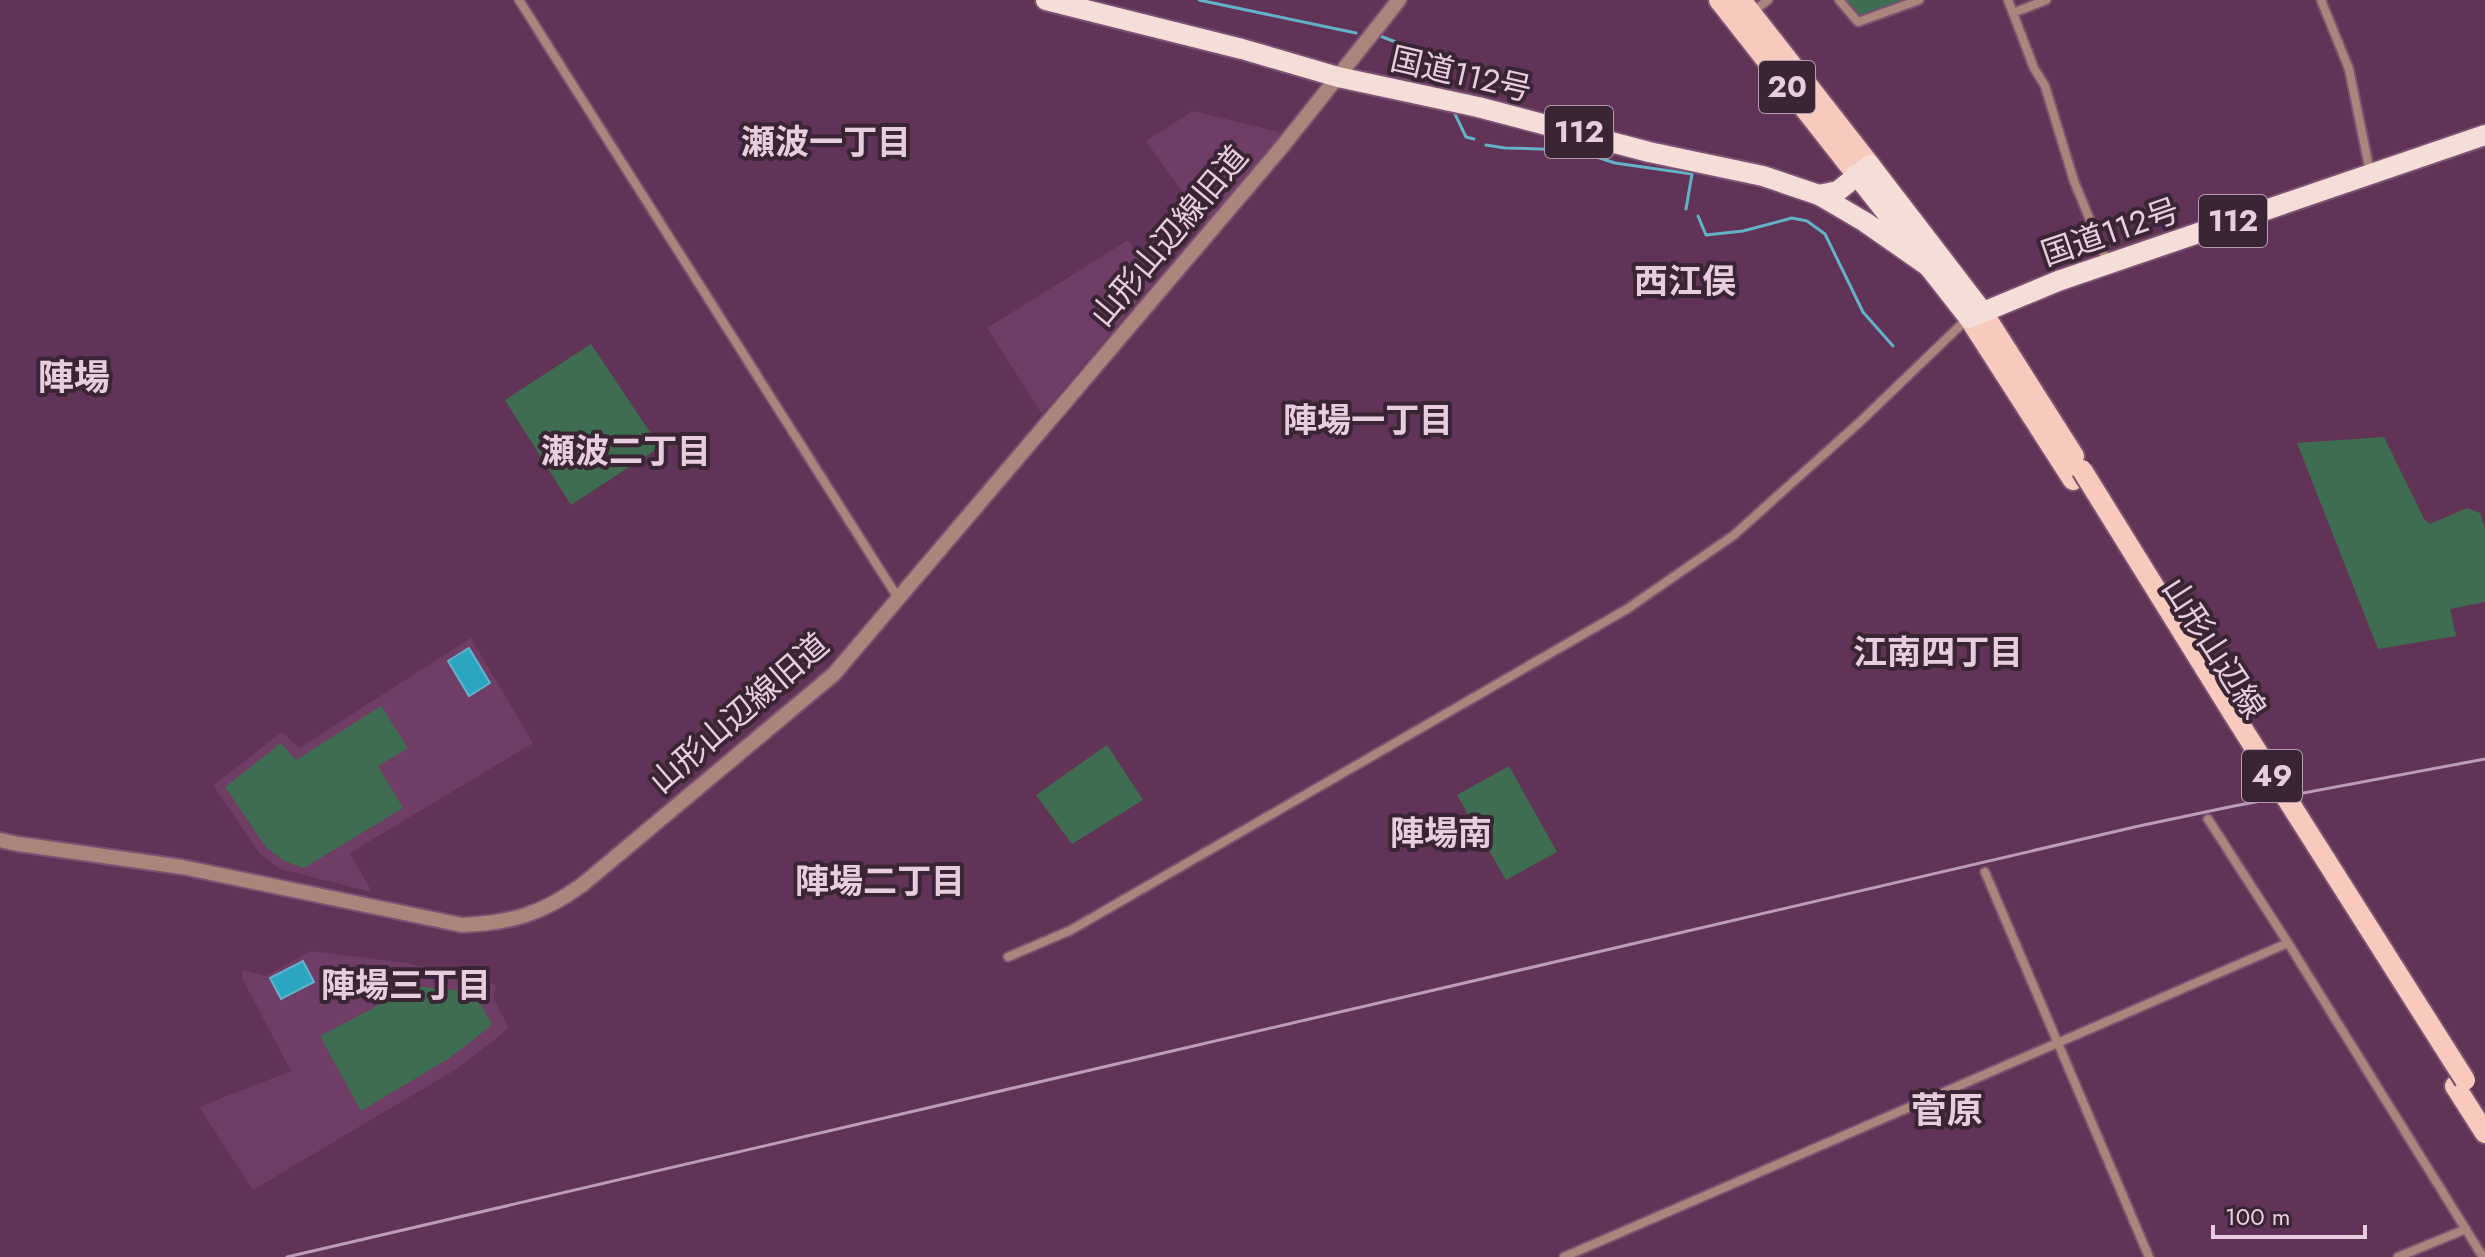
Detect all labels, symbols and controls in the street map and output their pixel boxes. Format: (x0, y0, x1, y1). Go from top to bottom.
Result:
street label: 国道112号 (1386, 36, 1536, 112)
road number: 20 (1759, 61, 1815, 113)
road number: 112 (1545, 106, 1613, 158)
district label: 瀬波一丁目 (741, 118, 911, 167)
street label: 山形山辺線旧道 (1079, 135, 1259, 337)
street label: 国道112号 (2035, 187, 2185, 277)
road number: 112 (2199, 195, 2267, 247)
district label: 西江俣 (1634, 257, 1736, 306)
district label: 陣場 (38, 351, 110, 403)
district label: 陣場一丁目 (1283, 396, 1453, 445)
district label: 瀬波二丁目 (541, 427, 711, 476)
street label: 山形山辺線 (2151, 568, 2277, 728)
street label: 山形山辺線旧道 (639, 622, 839, 804)
district label: 江南四丁目 (1853, 628, 2023, 677)
road number: 49 (2242, 750, 2302, 802)
district label: 陣場南 (1390, 809, 1492, 858)
district label: 陣場二丁目 (795, 857, 965, 906)
district label: 陣場三丁目 (321, 961, 491, 1010)
district label: 菅原 (1911, 1084, 1983, 1136)
scale bar (2213, 1189, 2365, 1239)
text: 100 m (2225, 1199, 2291, 1234)

